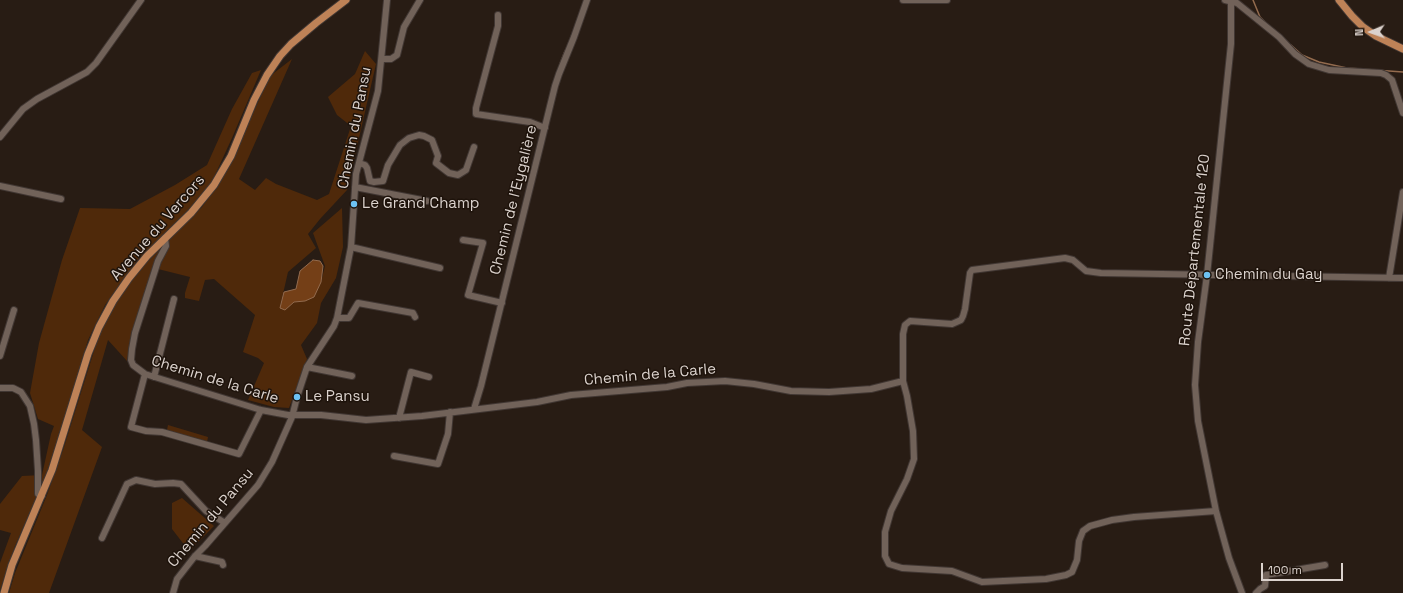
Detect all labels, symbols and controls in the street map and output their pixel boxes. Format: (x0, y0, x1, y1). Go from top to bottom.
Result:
north arrow (1351, 12, 1391, 52)
text: N (1352, 28, 1366, 36)
street label: Chemin du Pansu (334, 66, 376, 190)
street label: Chemin de l'Eygalière (487, 123, 541, 277)
street label: Route Départementale 120 (1176, 153, 1214, 347)
street label: Avenue du Vercors (107, 171, 209, 285)
place label: Le Grand Champ (362, 195, 480, 213)
marker: Le Grand Champ (349, 199, 359, 209)
place label: Chemin du Gay (1215, 266, 1323, 284)
marker: Chemin du Gay (1202, 270, 1212, 280)
street label: Chemin de la Carle (149, 352, 281, 408)
street label: Chemin de la Carle (583, 360, 717, 390)
place label: Le Pansu (305, 388, 370, 406)
marker: Le Pansu (292, 392, 302, 402)
street label: Chemin du Pansu (164, 465, 258, 571)
scale bar (1263, 555, 1345, 581)
text: 100 m (1268, 562, 1302, 578)

